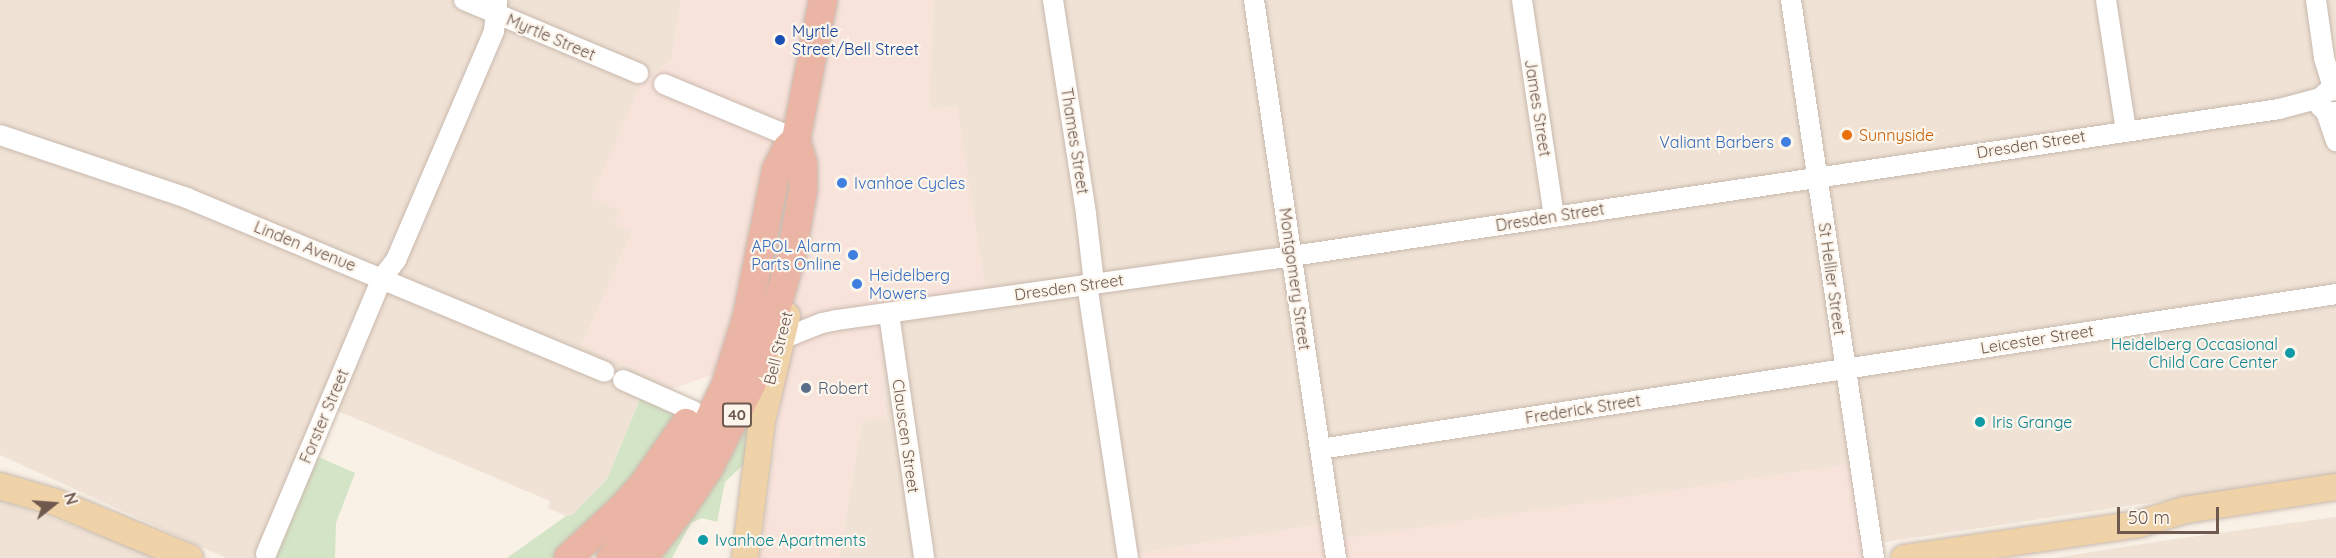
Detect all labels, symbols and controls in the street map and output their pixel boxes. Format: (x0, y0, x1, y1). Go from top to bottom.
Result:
street label: Myrtle Street (504, 10, 598, 64)
place label: Myrtle Street/Bell Street (792, 21, 919, 59)
marker: Myrtle Street/Bell Street (773, 33, 787, 47)
street label: James Street (1521, 58, 1555, 158)
street label: Thames Street (1057, 86, 1093, 196)
place label: Sunnyside (1859, 125, 1934, 145)
street label: Dresden Street (1975, 126, 2087, 162)
marker: Sunnyside (1840, 128, 1854, 142)
place label: Valiant Barbers (1659, 132, 1774, 152)
marker: Valiant Barbers (1779, 135, 1793, 149)
place label: Ivanhoe Cycles (854, 173, 965, 193)
marker: Ivanhoe Cycles (835, 176, 849, 190)
street label: Dresden Street (1494, 199, 1606, 235)
street label: Montgomery Street (1275, 206, 1315, 352)
street label: Linden Avenue (251, 217, 359, 275)
street label: St Hellier Street (1815, 222, 1849, 336)
place label: APOL Alarm Parts Online (751, 236, 841, 274)
marker: APOL Alarm Parts Online (846, 248, 860, 262)
place label: Heidelberg Mowers (869, 265, 950, 303)
street label: Dresden Street (1013, 270, 1125, 304)
marker: Heidelberg Mowers (850, 277, 864, 291)
street label: Bell Street (760, 309, 796, 387)
street label: Leicester Street (1979, 321, 2095, 357)
place label: Heidelberg Occasional Child Care Center (2111, 334, 2278, 372)
marker: Heidelberg Occasional Child Care Center (2283, 346, 2297, 360)
street label: Forster Street (295, 366, 353, 466)
place label: Robert (818, 378, 869, 398)
street label: Clauscen Street (888, 378, 924, 494)
marker: Robert (799, 381, 813, 395)
street label: Frederick Street (1524, 390, 1642, 428)
road number: 40 (720, 403, 754, 427)
place label: Iris Grange (1992, 412, 2072, 432)
marker: Iris Grange (1973, 415, 1987, 429)
north arrow (24, 474, 84, 534)
text: N (60, 490, 82, 507)
scale bar (2120, 495, 2222, 533)
text: 50 m (2128, 506, 2170, 529)
place label: Ivanhoe Apartments (715, 530, 866, 550)
marker: Ivanhoe Apartments (696, 533, 710, 547)

